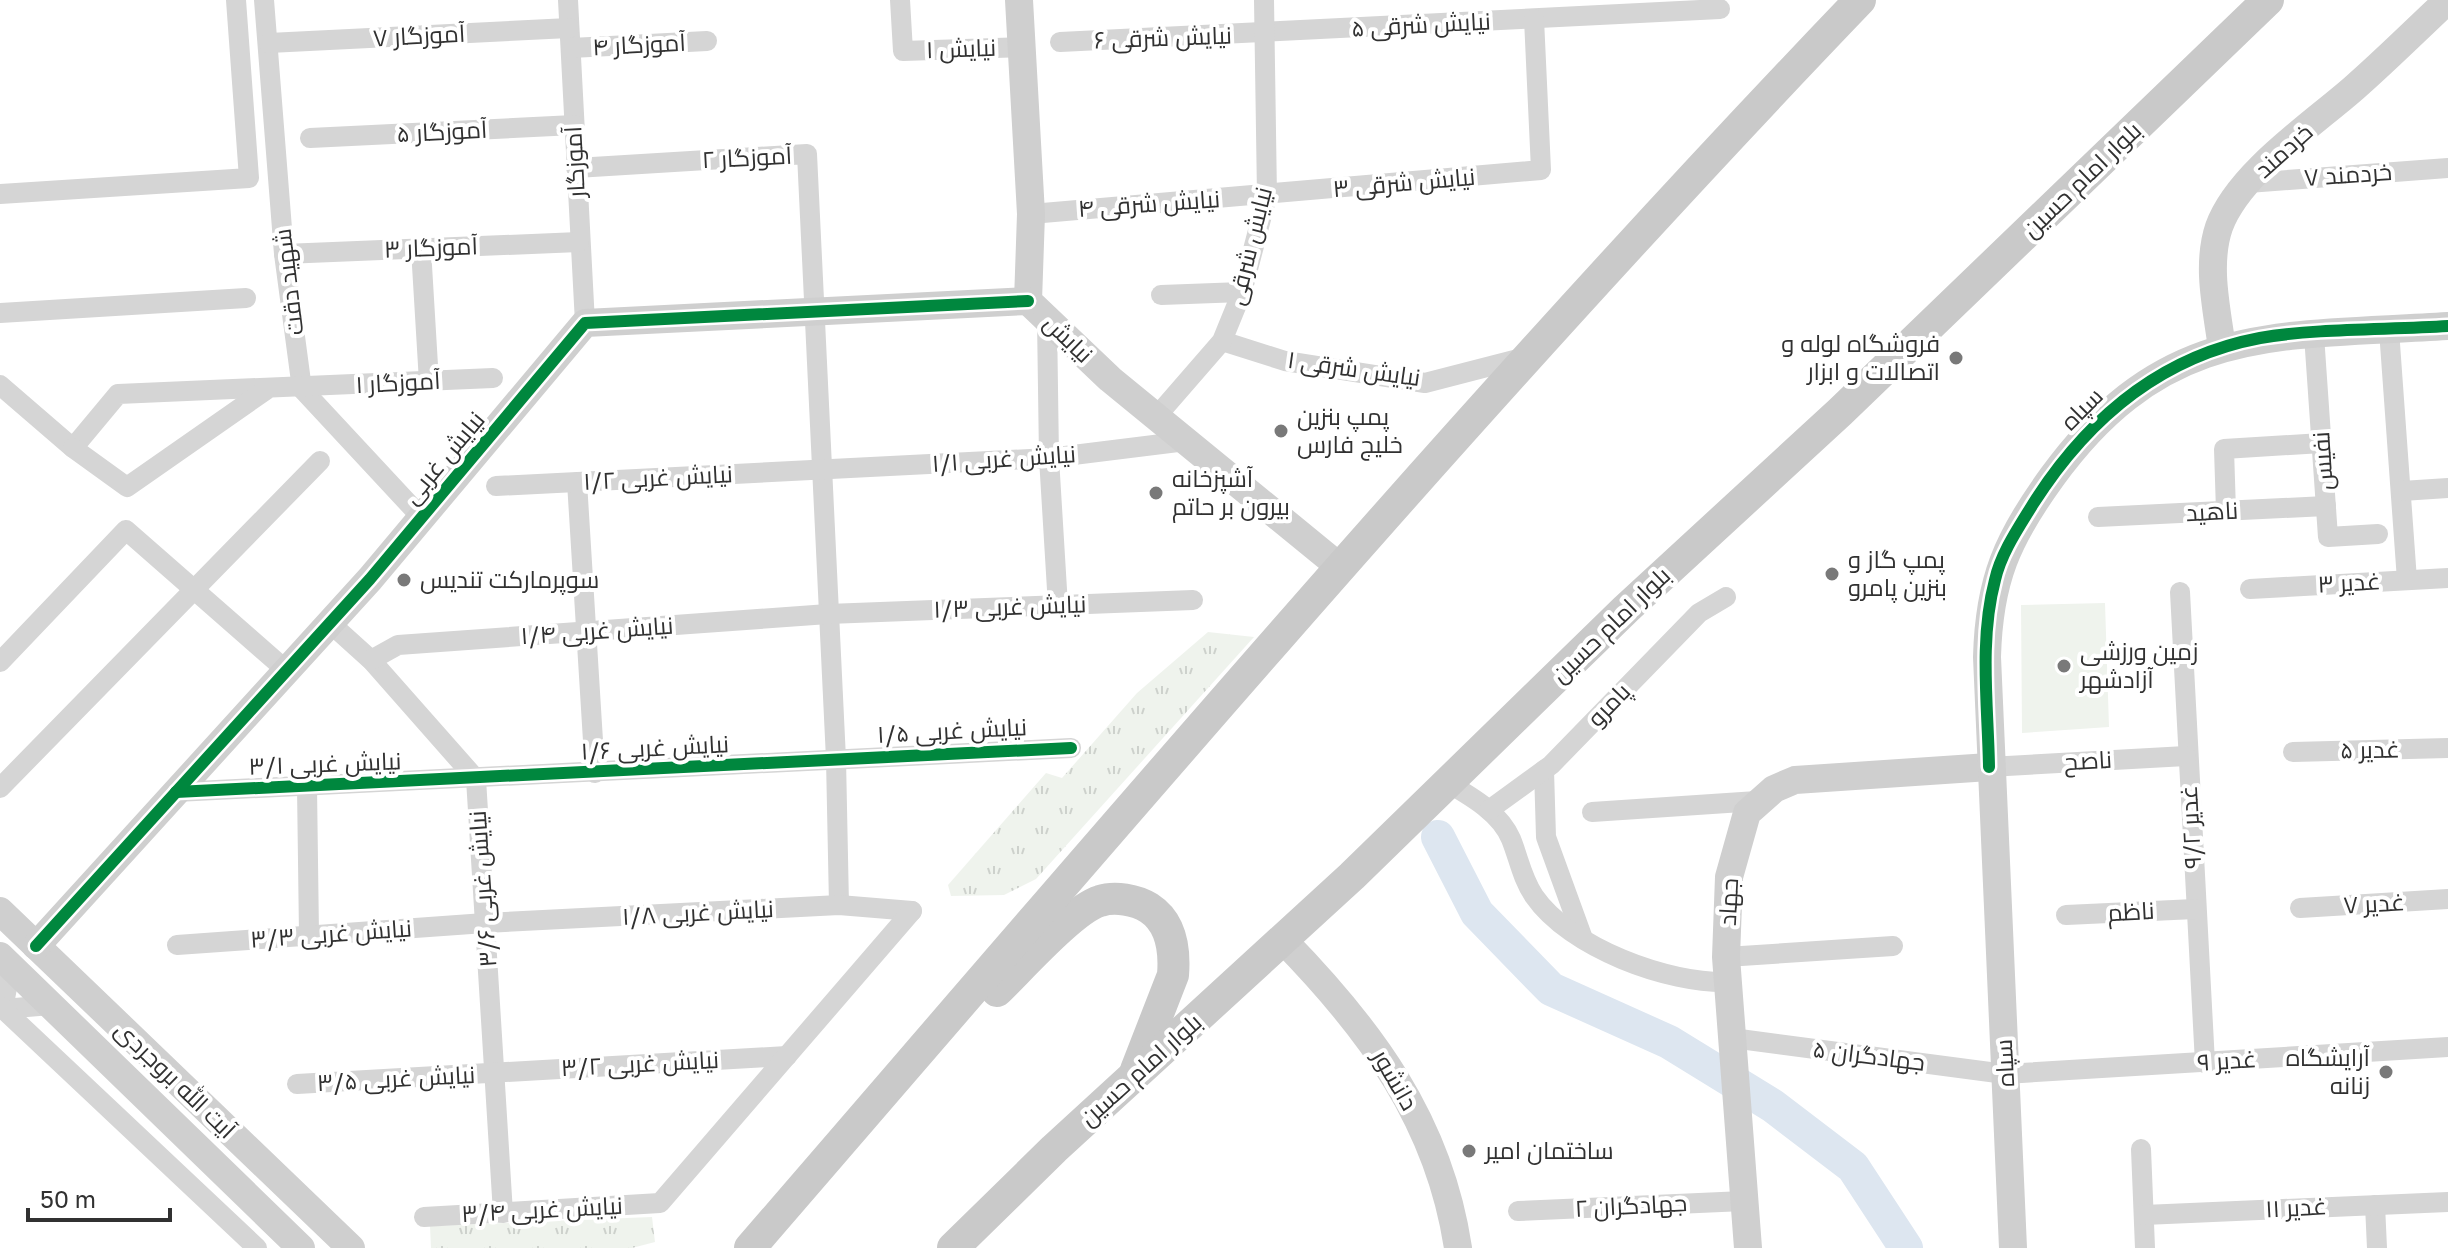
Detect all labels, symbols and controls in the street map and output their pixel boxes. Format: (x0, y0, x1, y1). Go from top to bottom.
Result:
street label: نیایش شرقی ۵ (1350, 5, 1491, 43)
street label: آموزگار ۷ (372, 18, 466, 51)
street label: نیایش شرقی ۶ (1093, 20, 1232, 54)
street label: آموزگار ۴ (591, 27, 687, 60)
street label: نیایش ۱ (925, 32, 997, 64)
street label: آموزگار ۵ (396, 114, 489, 147)
street label: بلوار امام حسین (2015, 115, 2149, 245)
street label: خردمند (2248, 117, 2318, 183)
street label: آموزگار (557, 125, 590, 201)
street label: آموزگار ۲ (701, 140, 793, 173)
street label: خردمند ۷ (2303, 156, 2393, 191)
street label: نیایش شرقی ۳ (1331, 161, 1476, 203)
street label: نیایش شرقی ۴ (1077, 183, 1221, 223)
street label: نیایش شرقی (1220, 184, 1278, 308)
street label: شهید دقت (267, 227, 309, 337)
street label: آموزگار ۳ (384, 230, 479, 263)
street label: نیایش (1038, 308, 1100, 369)
place label: فروشگاه لوله و اتصالات و ابزار (1781, 328, 1940, 385)
street label: نیایش شرقی ۱ (1286, 344, 1423, 392)
marker: فروشگاه لوله و اتصالات و ابزار (1947, 349, 1965, 367)
street label: آموزگار ۱ (355, 365, 442, 398)
street label: سپاه (2054, 381, 2110, 437)
place label: پمپ بنزین خلیج فارس (1297, 401, 1403, 461)
street label: نیایش غربی (396, 405, 491, 510)
marker: پمپ بنزین خلیج فارس (1272, 422, 1290, 440)
street label: نفیس (2305, 431, 2339, 491)
street label: نیایش غربی ۱/۱ (931, 438, 1077, 478)
street label: نیایش غربی ۱/۲ (583, 458, 733, 496)
place label: آشپزخانه بیرون بر حاتم (1172, 463, 1290, 523)
marker: آشپزخانه بیرون بر حاتم (1147, 484, 1165, 502)
street label: ناهید (2185, 495, 2239, 526)
place label: پمپ گاز و بنزین پامرو (1848, 544, 1947, 604)
street label: بلوار امام حسین (1544, 560, 1678, 690)
place label: سوپرمارکت تندیس (420, 564, 599, 596)
marker: پمپ گاز و بنزین پامرو (1823, 565, 1841, 583)
street label: غدیر ۳ (2317, 565, 2381, 598)
marker: سوپرمارکت تندیس (395, 571, 413, 589)
street label: نیایش غربی ۱/۳ (933, 588, 1087, 624)
street label: نیایش غربی ۱/۴ (520, 610, 674, 650)
place label: زمین ورزشی آزادشهر (2078, 636, 2198, 694)
marker: زمین ورزشی آزادشهر (2055, 657, 2073, 675)
street label: پامرو (1580, 676, 1638, 734)
street label: نیایش غربی ۱/۵ (876, 711, 1028, 749)
street label: نیایش غربی ۱/۶ (580, 728, 730, 766)
street label: غدیر ۵ (2340, 733, 2400, 764)
street label: ناصح (2063, 744, 2113, 778)
street label: نیایش غربی ۳/۱ (248, 745, 402, 781)
street label: غدیر ۹/۲ (2173, 785, 2206, 869)
street label: نیایش غربی ۳/۶ (462, 810, 502, 968)
street label: جهاد (1712, 877, 1744, 927)
street label: غدیر ۷ (2342, 886, 2405, 919)
street label: نیایش غربی ۱/۸ (621, 893, 775, 931)
street label: ناظم (2107, 895, 2155, 929)
street label: نیایش غربی ۳/۳ (249, 912, 413, 954)
street label: بلوار امام حسین (1073, 1007, 1209, 1133)
street label: آیت الله بروجردی (109, 1014, 243, 1145)
street label: جهادگران ۵ (1811, 1033, 1927, 1077)
street label: سپاه (1988, 1038, 2021, 1088)
street label: دانشور (1366, 1042, 1425, 1115)
place label: آرایشگاه زنانه (2286, 1042, 2371, 1099)
street label: غدیر ۹ (2196, 1043, 2257, 1076)
street label: نیایش غربی ۳/۲ (560, 1044, 720, 1082)
street label: نیایش غربی ۳/۵ (316, 1059, 476, 1097)
marker: آرایشگاه زنانه (2377, 1063, 2395, 1081)
place label: ساختمان امیر (1483, 1135, 1614, 1165)
marker: ساختمان امیر (1460, 1142, 1478, 1160)
scale bar (28, 1172, 170, 1222)
text: 50 m (40, 1184, 96, 1213)
street label: جهادگران ۲ (1574, 1187, 1688, 1223)
street label: نیایش غربی ۳/۴ (460, 1190, 623, 1228)
street label: غدیر ۱۱ (2264, 1190, 2327, 1223)

